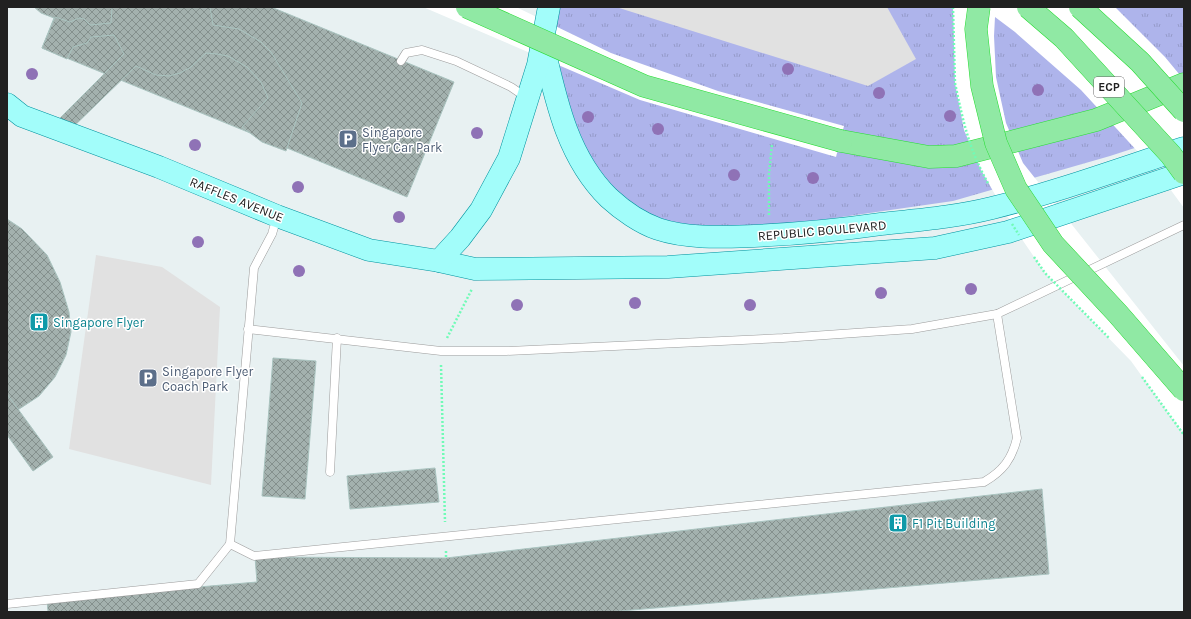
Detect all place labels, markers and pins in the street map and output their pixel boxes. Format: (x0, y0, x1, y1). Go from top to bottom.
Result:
place label: Singapore Flyer Car Park (362, 125, 442, 155)
parking icon: Singapore Flyer Car Park (337, 128, 359, 150)
building icon: Singapore Flyer (28, 311, 50, 333)
place label: Singapore Flyer (53, 315, 144, 330)
place label: Singapore Flyer Coach Park (162, 364, 253, 394)
parking icon: Singapore Flyer Coach Park (137, 367, 159, 389)
building icon: F1 Pit Building (887, 512, 909, 534)
place label: F1 Pit Building (912, 516, 996, 531)

